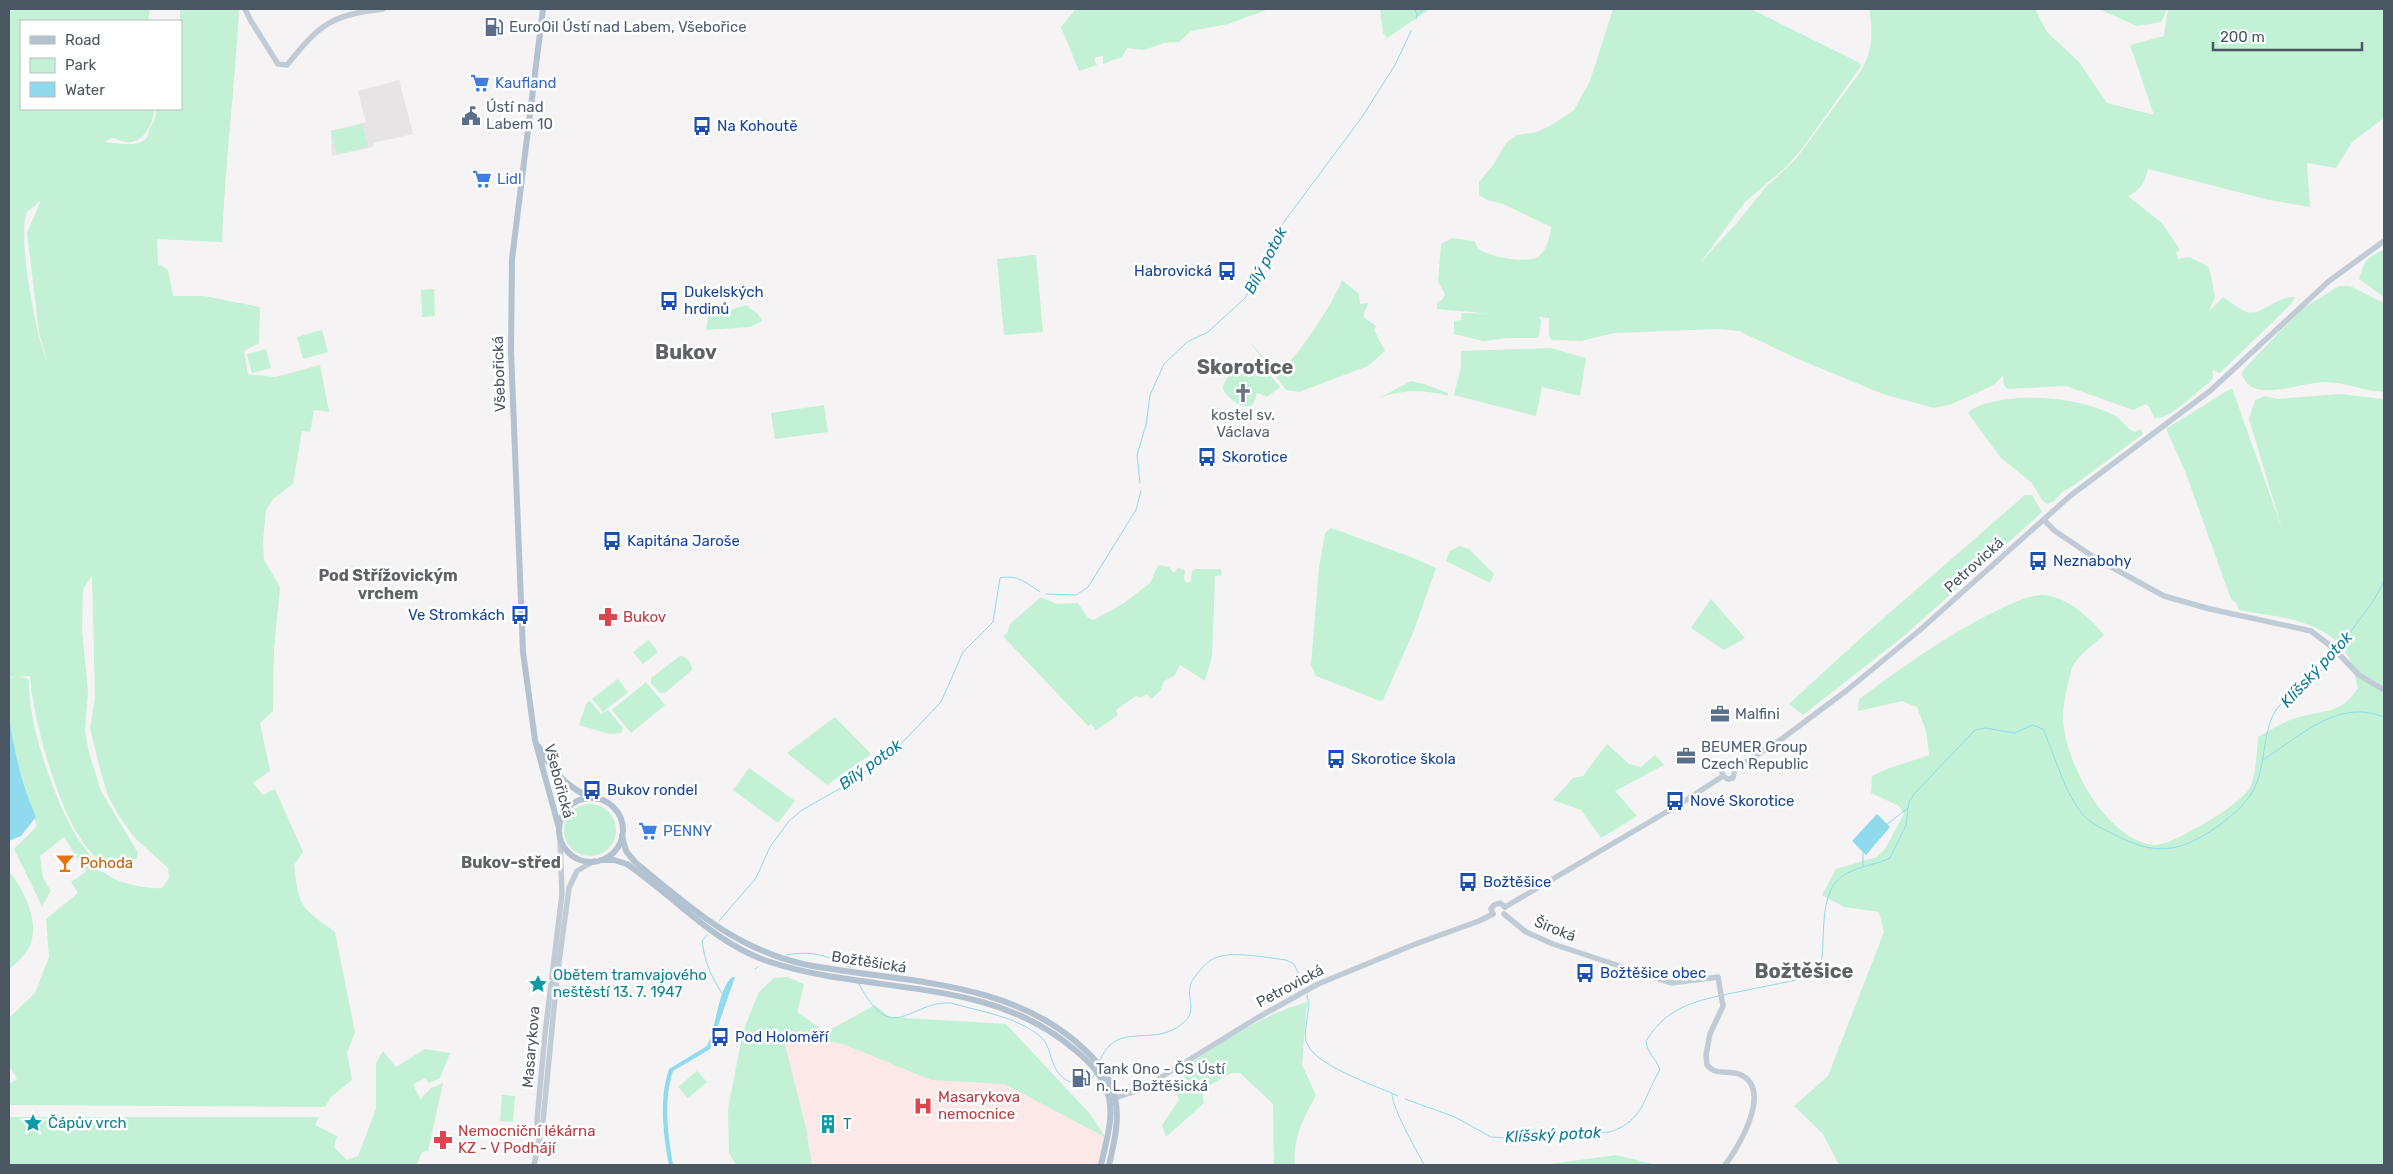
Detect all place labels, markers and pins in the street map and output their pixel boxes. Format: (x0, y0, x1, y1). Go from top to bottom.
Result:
fuel station icon: EuroOil Ústí nad Labem, Všebořice (483, 16, 505, 38)
place label: EuroOil Ústí nad Labem, Všebořice (509, 18, 747, 36)
supermarket icon: Kaufland (469, 72, 491, 94)
place label: Kaufland (495, 74, 557, 92)
place label: Ústí nad Labem 10 (486, 98, 553, 133)
public building icon: Ústí nad Labem 10 (460, 105, 482, 127)
bus stop icon: Na Kohoutě (691, 115, 713, 137)
place label: Na Kohoutě (717, 117, 798, 135)
supermarket icon: Lidl (471, 168, 493, 190)
place label: Lidl (497, 170, 522, 188)
bus stop icon: Habrovická (1216, 260, 1238, 282)
place label: Habrovická (1134, 262, 1212, 280)
place label: Dukelských hrdinů (684, 283, 764, 318)
bus stop icon: Dukelských hrdinů (658, 290, 680, 312)
church icon: kostel sv. Václava (1232, 382, 1254, 404)
place label: kostel sv. Václava (1211, 406, 1275, 441)
bus stop icon: Skorotice (1196, 446, 1218, 468)
place label: Skorotice (1222, 448, 1288, 466)
bus stop icon: Kapitána Jaroše (601, 530, 623, 552)
place label: Kapitána Jaroše (627, 532, 740, 550)
bus stop icon: Neznabohy (2027, 550, 2049, 572)
place label: Neznabohy (2053, 552, 2132, 570)
bus stop icon: Ve Stromkách (509, 604, 531, 626)
place label: Ve Stromkách (408, 606, 505, 624)
pharmacy icon: Bukov (597, 606, 619, 628)
place label: Bukov (623, 608, 666, 626)
office icon: Malfini (1709, 703, 1731, 725)
place label: Malfini (1735, 705, 1780, 723)
place label: BEUMER Group Czech Republic (1701, 738, 1809, 773)
office icon: BEUMER Group Czech Republic (1675, 745, 1697, 767)
bus stop icon: Skorotice škola (1325, 748, 1347, 770)
place label: Skorotice škola (1351, 750, 1456, 768)
bus stop icon: Bukov rondel (581, 779, 603, 801)
place label: Bukov rondel (607, 781, 698, 799)
bus stop icon: Nové Skorotice (1664, 790, 1686, 812)
place label: Nové Skorotice (1690, 792, 1794, 810)
supermarket icon: PENNY (637, 820, 659, 842)
place label: PENNY (663, 822, 713, 840)
bar icon: Pohoda (54, 852, 76, 874)
place label: Pohoda (80, 854, 133, 872)
bus stop icon: Božtěšice (1457, 871, 1479, 893)
place label: Božtěšice (1483, 873, 1551, 891)
bus stop icon: Božtěšice obec (1574, 962, 1596, 984)
place label: Božtěšice obec (1600, 964, 1706, 982)
place label: Obětem tramvajového neštěstí 13. 7. 1947 (553, 966, 707, 1001)
place icon: Obětem tramvajového neštěstí 13. 7. 1947 (527, 973, 549, 995)
bus stop icon: Pod Holoměří (709, 1026, 731, 1048)
place label: Pod Holoměří (735, 1028, 830, 1046)
place label: Tank Ono - ČS Ústí n. L., Božtěšická (1096, 1060, 1226, 1095)
fuel station icon: Tank Ono - ČS Ústí n. L., Božtěšická (1070, 1067, 1092, 1089)
place label: Masarykova nemocnice (938, 1088, 1020, 1123)
hospital icon: Masarykova nemocnice (912, 1095, 934, 1117)
place icon: Čápův vrch (22, 1112, 44, 1134)
building icon: T (817, 1113, 839, 1135)
place label: Čápův vrch (48, 1114, 127, 1132)
place label: T (843, 1115, 852, 1133)
place label: Nemocniční lékárna KZ - V Podhájí (458, 1122, 595, 1157)
pharmacy icon: Nemocniční lékárna KZ - V Podhájí (432, 1129, 454, 1151)

